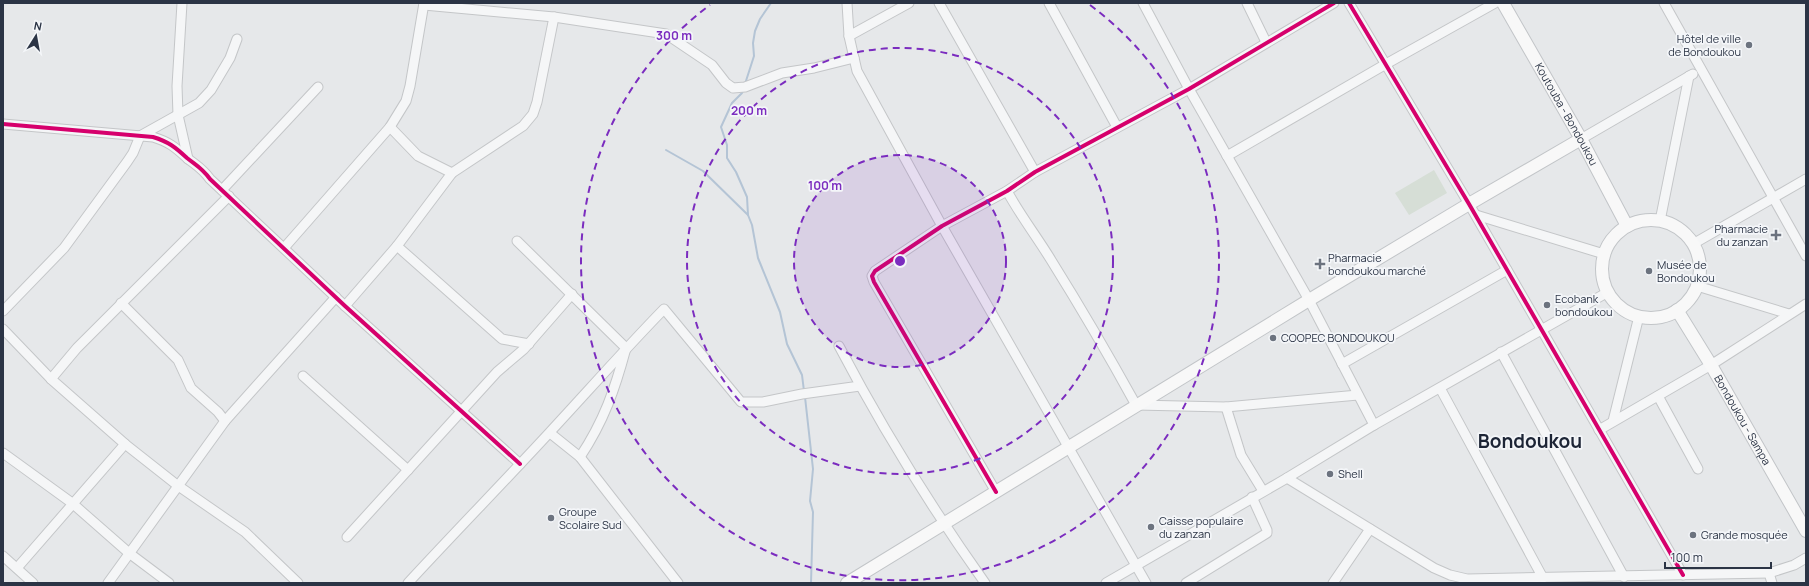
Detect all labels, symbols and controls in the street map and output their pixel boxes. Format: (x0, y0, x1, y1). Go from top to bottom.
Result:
north arrow (16, 16, 56, 56)
text: N (33, 18, 43, 34)
text: 300 m (656, 27, 692, 44)
place label: Hôtel de ville de Bondoukou (1668, 31, 1742, 59)
marker: Hôtel de ville de Bondoukou (1744, 40, 1754, 50)
street label: Koutouba - Bondoukou (1532, 60, 1602, 168)
text: 200 m (731, 102, 767, 119)
text: 100 m (808, 177, 842, 194)
place label: Pharmacie du zanzan (1714, 221, 1769, 249)
marker: Pharmacie du zanzan (1771, 230, 1781, 240)
place label: Pharmacie bondoukou marché (1328, 250, 1427, 278)
centre of rings (893, 254, 907, 268)
place label: Musée de Bondoukou (1657, 257, 1715, 285)
marker: Pharmacie bondoukou marché (1315, 259, 1325, 269)
marker: Musée de Bondoukou (1644, 266, 1654, 276)
place label: Ecobank bondoukou (1555, 291, 1612, 319)
marker: Ecobank bondoukou (1542, 300, 1552, 310)
place label: COOPEC BONDOUKOU (1281, 330, 1395, 345)
marker: COOPEC BONDOUKOU (1268, 333, 1278, 343)
street label: Bondoukou - Sampa (1711, 372, 1775, 468)
district label: Bondoukou (1478, 428, 1582, 454)
place label: Shell (1338, 466, 1363, 481)
marker: Shell (1325, 469, 1335, 479)
place label: Groupe Scolaire Sud (559, 504, 622, 532)
marker: Groupe Scolaire Sud (546, 513, 556, 523)
place label: Caisse populaire du zanzan (1159, 513, 1244, 541)
marker: Caisse populaire du zanzan (1146, 522, 1156, 532)
place label: Grande mosquée (1701, 527, 1788, 542)
marker: Grande mosquée (1688, 530, 1698, 540)
scale bar (1665, 544, 1771, 570)
text: 100 m (1671, 549, 1703, 566)

